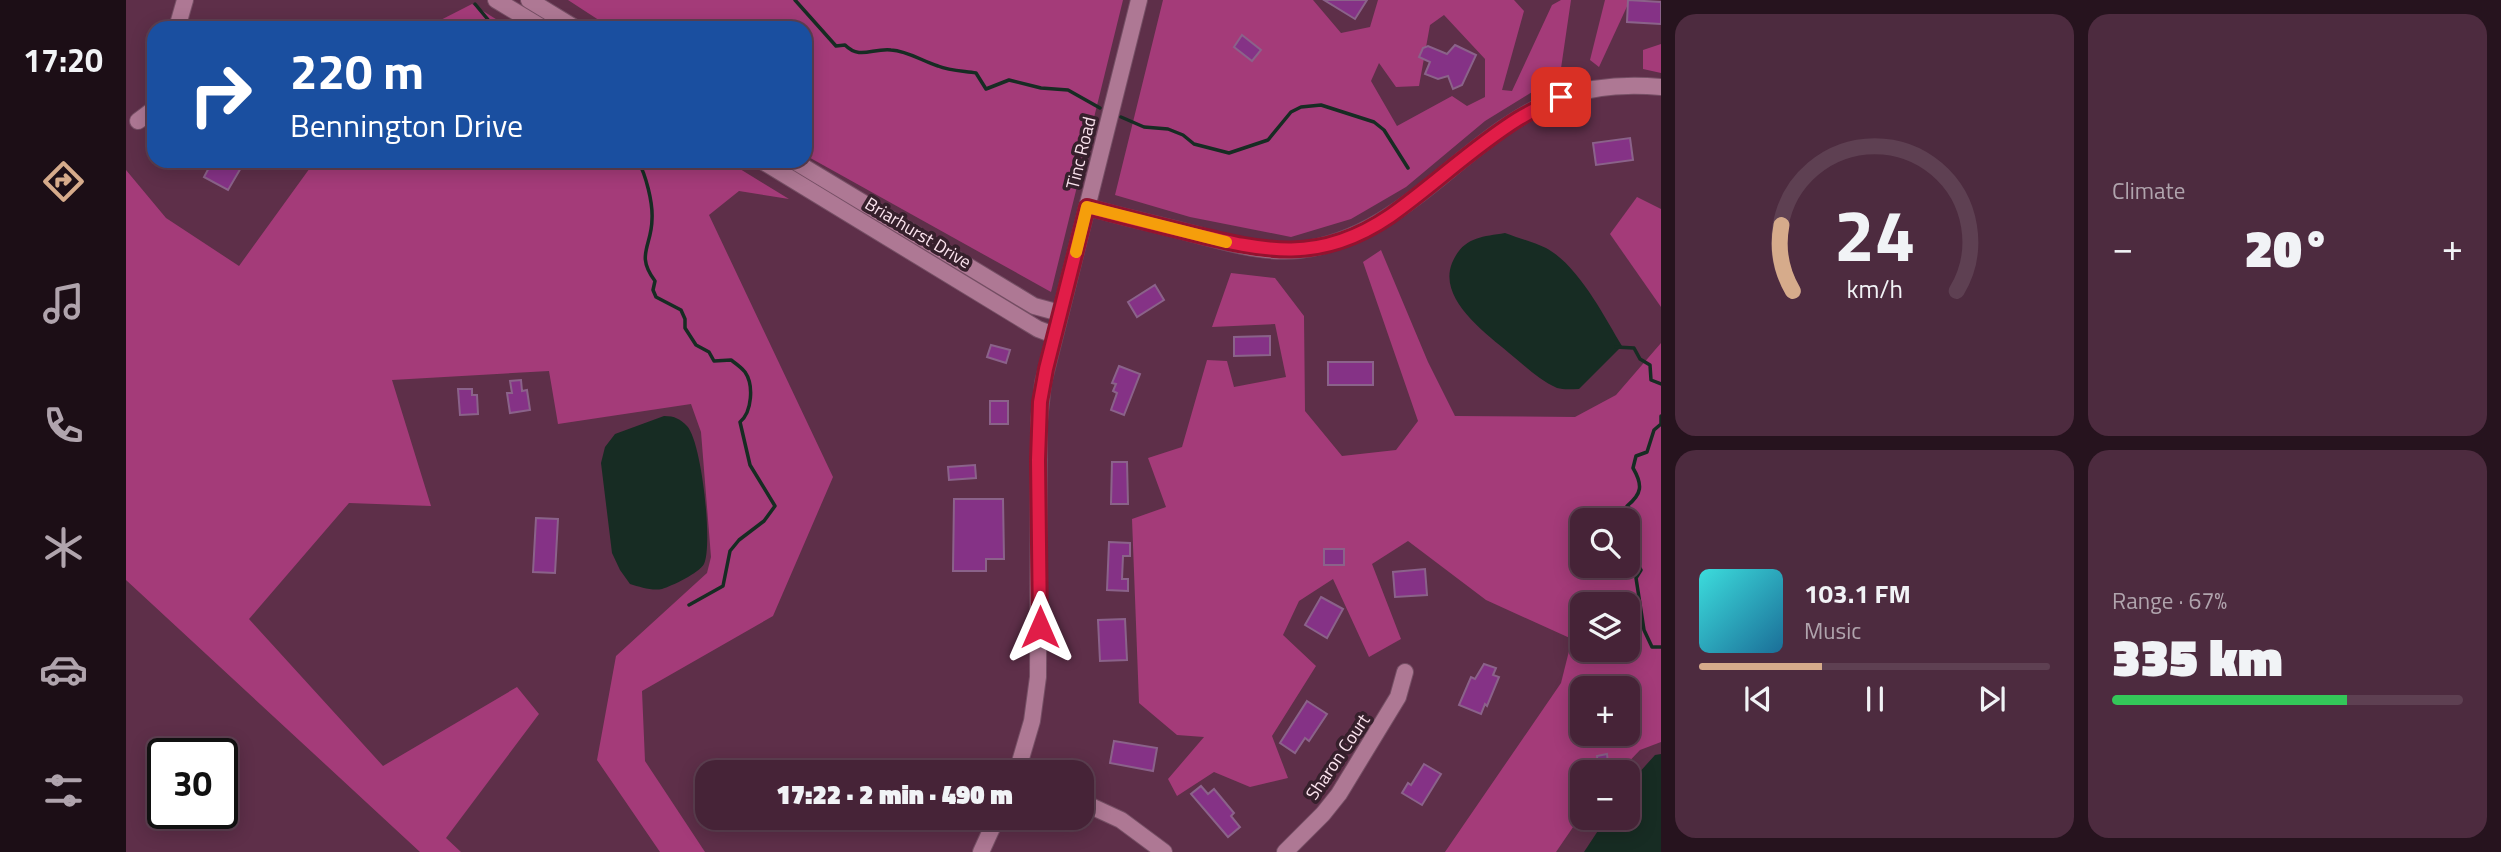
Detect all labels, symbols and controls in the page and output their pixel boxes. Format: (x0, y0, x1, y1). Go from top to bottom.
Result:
text: 220 m (290, 33, 424, 108)
text: 17:20 (23, 36, 103, 84)
icon: right (175, 49, 266, 140)
pin (1531, 67, 1591, 127)
icon: arrive (1542, 78, 1580, 116)
text: Bennington Drive (290, 101, 523, 149)
street label: Tinc Road (1058, 114, 1103, 192)
icon: directions (39, 157, 88, 206)
text: Climate (2112, 173, 2185, 208)
text: 24 (1834, 179, 1915, 289)
street label: Briarhurst Drive (860, 190, 977, 275)
text: 20° (2245, 208, 2330, 287)
text: − (2112, 218, 2133, 276)
text: + (2442, 218, 2463, 276)
text: km/h (1846, 270, 1903, 308)
icon: music (39, 279, 88, 328)
icon: phone (39, 401, 88, 450)
map controls (1570, 508, 1640, 830)
button: search (1570, 508, 1640, 578)
icon: climate (39, 523, 88, 572)
text: 103.1 FM (1804, 574, 1911, 613)
text: Range · 67% (2112, 583, 2227, 618)
position arrow (1003, 590, 1077, 664)
button: layers (1570, 592, 1640, 662)
text: Music (1804, 613, 1861, 648)
text: 335 km (2112, 617, 2283, 696)
icon: car (39, 645, 88, 694)
button: + (1570, 676, 1640, 746)
icon: previous (1739, 680, 1777, 718)
icon: pause (1856, 680, 1894, 718)
icon: next (1973, 680, 2011, 718)
street label: Sharon Court (1299, 708, 1377, 805)
speed limit sign: 30 (147, 738, 238, 829)
button: − (1570, 760, 1640, 830)
icon: filters (39, 766, 88, 815)
text: 17:22 · 2 min · 490 m (776, 775, 1013, 814)

